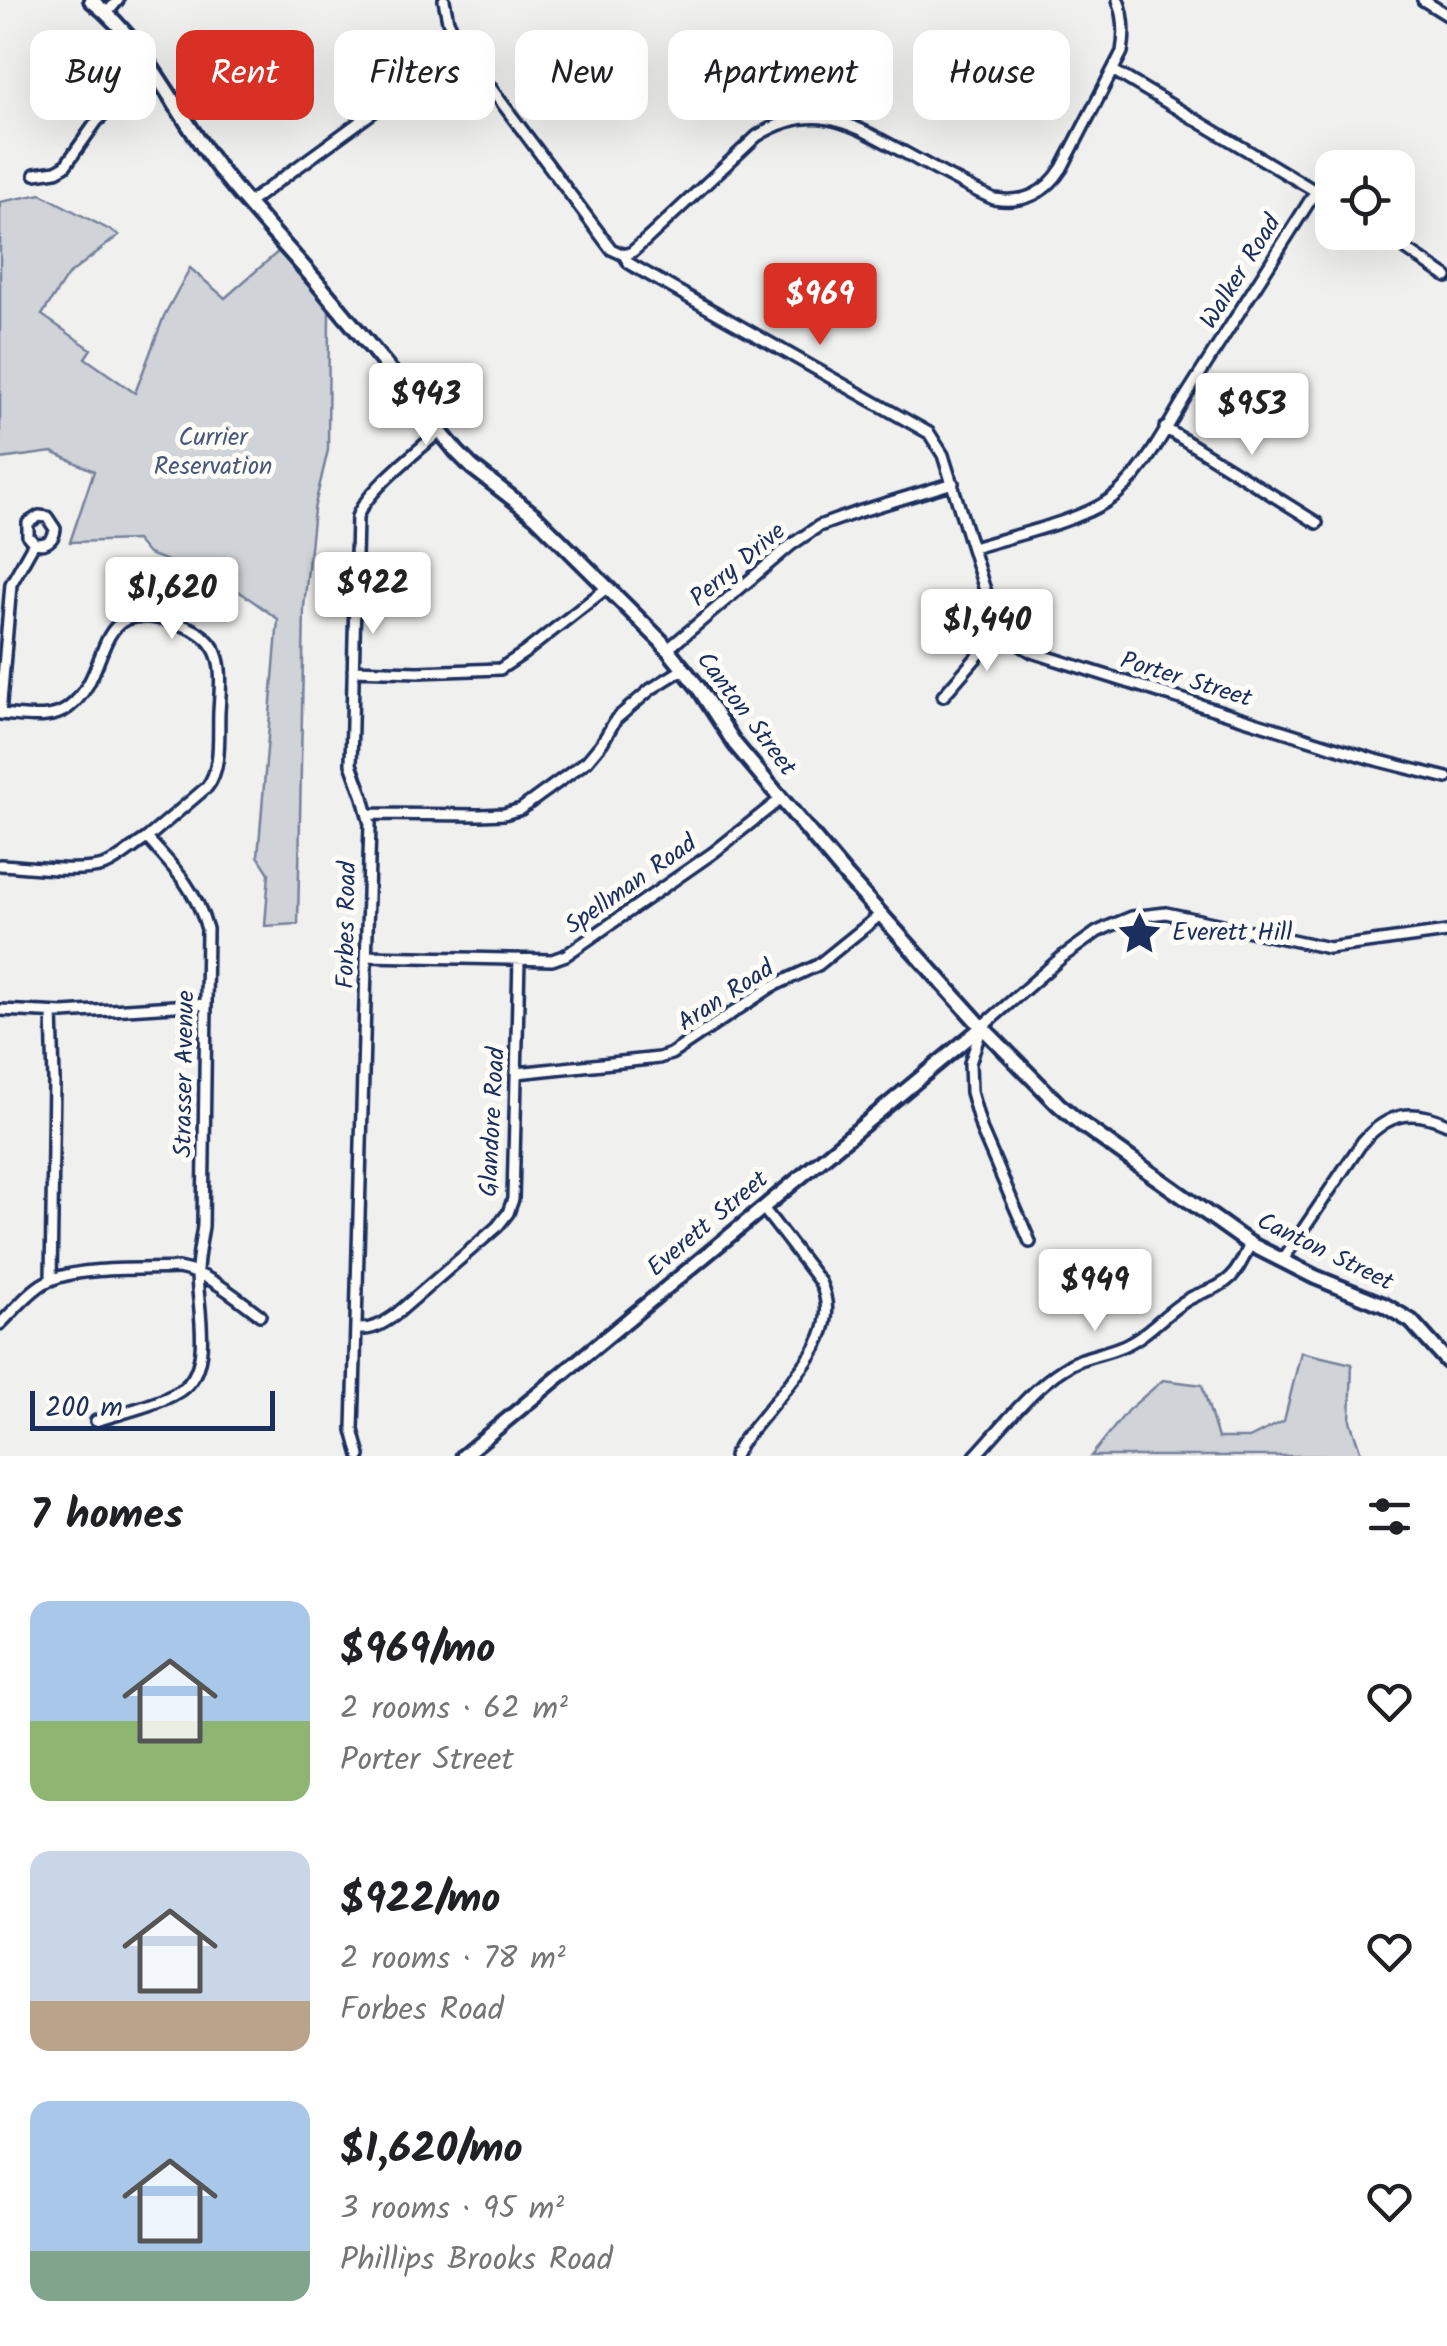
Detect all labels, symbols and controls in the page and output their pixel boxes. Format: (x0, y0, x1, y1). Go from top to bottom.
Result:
chip: Buy (30, 30, 156, 120)
chip: Rent (176, 30, 314, 120)
chip: Filters (334, 30, 495, 120)
chip: New (515, 30, 648, 120)
chip: Apartment (668, 30, 893, 120)
chip: House (913, 30, 1070, 120)
map controls (1315, 150, 1415, 250)
button: locate (1315, 150, 1415, 250)
street label: Walker Road (1190, 205, 1293, 337)
pin: $969 (761, 263, 879, 348)
text: $969 (786, 270, 854, 321)
pin: $943 (367, 363, 485, 448)
text: $943 (391, 370, 461, 421)
pin: $953 (1193, 373, 1311, 458)
text: $953 (1218, 380, 1286, 431)
park label: Currier Reservation (154, 418, 272, 487)
street label: Perry Drive (681, 513, 795, 617)
pin: $922 (314, 552, 432, 637)
pin: $1,620 (91, 557, 253, 642)
text: $922 (337, 559, 409, 610)
text: $1,620 (127, 564, 217, 615)
pin: $1,440 (906, 589, 1068, 674)
text: $1,440 (943, 596, 1031, 647)
street label: Porter Street (1115, 641, 1257, 719)
street label: Canton Street (686, 643, 807, 785)
street label: Spellman Road (557, 824, 707, 945)
street label: Forbes Road (326, 859, 368, 989)
place icon: Everett Hill (1115, 909, 1163, 957)
place label: Everett Hill (1172, 913, 1292, 953)
street label: Aran Road (670, 949, 784, 1042)
street label: Strasser Avenue (164, 990, 206, 1158)
street label: Glandore Road (469, 1045, 517, 1198)
street label: Everett Street (638, 1161, 778, 1287)
street label: Canton Street (1250, 1202, 1400, 1303)
pin: $949 (1036, 1249, 1154, 1334)
text: $949 (1061, 1256, 1129, 1307)
scale bar (30, 1386, 275, 1430)
text: 200 m (45, 1386, 123, 1431)
text: 7 homes (30, 1483, 183, 1550)
icon: filters (1362, 1489, 1417, 1544)
text: $969/mo (340, 1617, 496, 1684)
icon: home (110, 1641, 230, 1761)
icon: heart (1362, 1674, 1417, 1729)
text: 2 rooms · 62 m² (340, 1684, 568, 1735)
text: Porter Street (340, 1735, 514, 1786)
text: $922/mo (340, 1867, 500, 1934)
icon: home (110, 1891, 230, 2011)
icon: heart (1362, 1924, 1417, 1979)
text: 2 rooms · 78 m² (340, 1934, 566, 1985)
text: Forbes Road (340, 1985, 504, 2036)
text: $1,620/mo (340, 2117, 523, 2184)
icon: home (110, 2141, 230, 2261)
icon: heart (1362, 2174, 1417, 2229)
text: 3 rooms · 95 m² (340, 2184, 564, 2235)
text: Phillips Brooks Road (340, 2235, 613, 2286)

